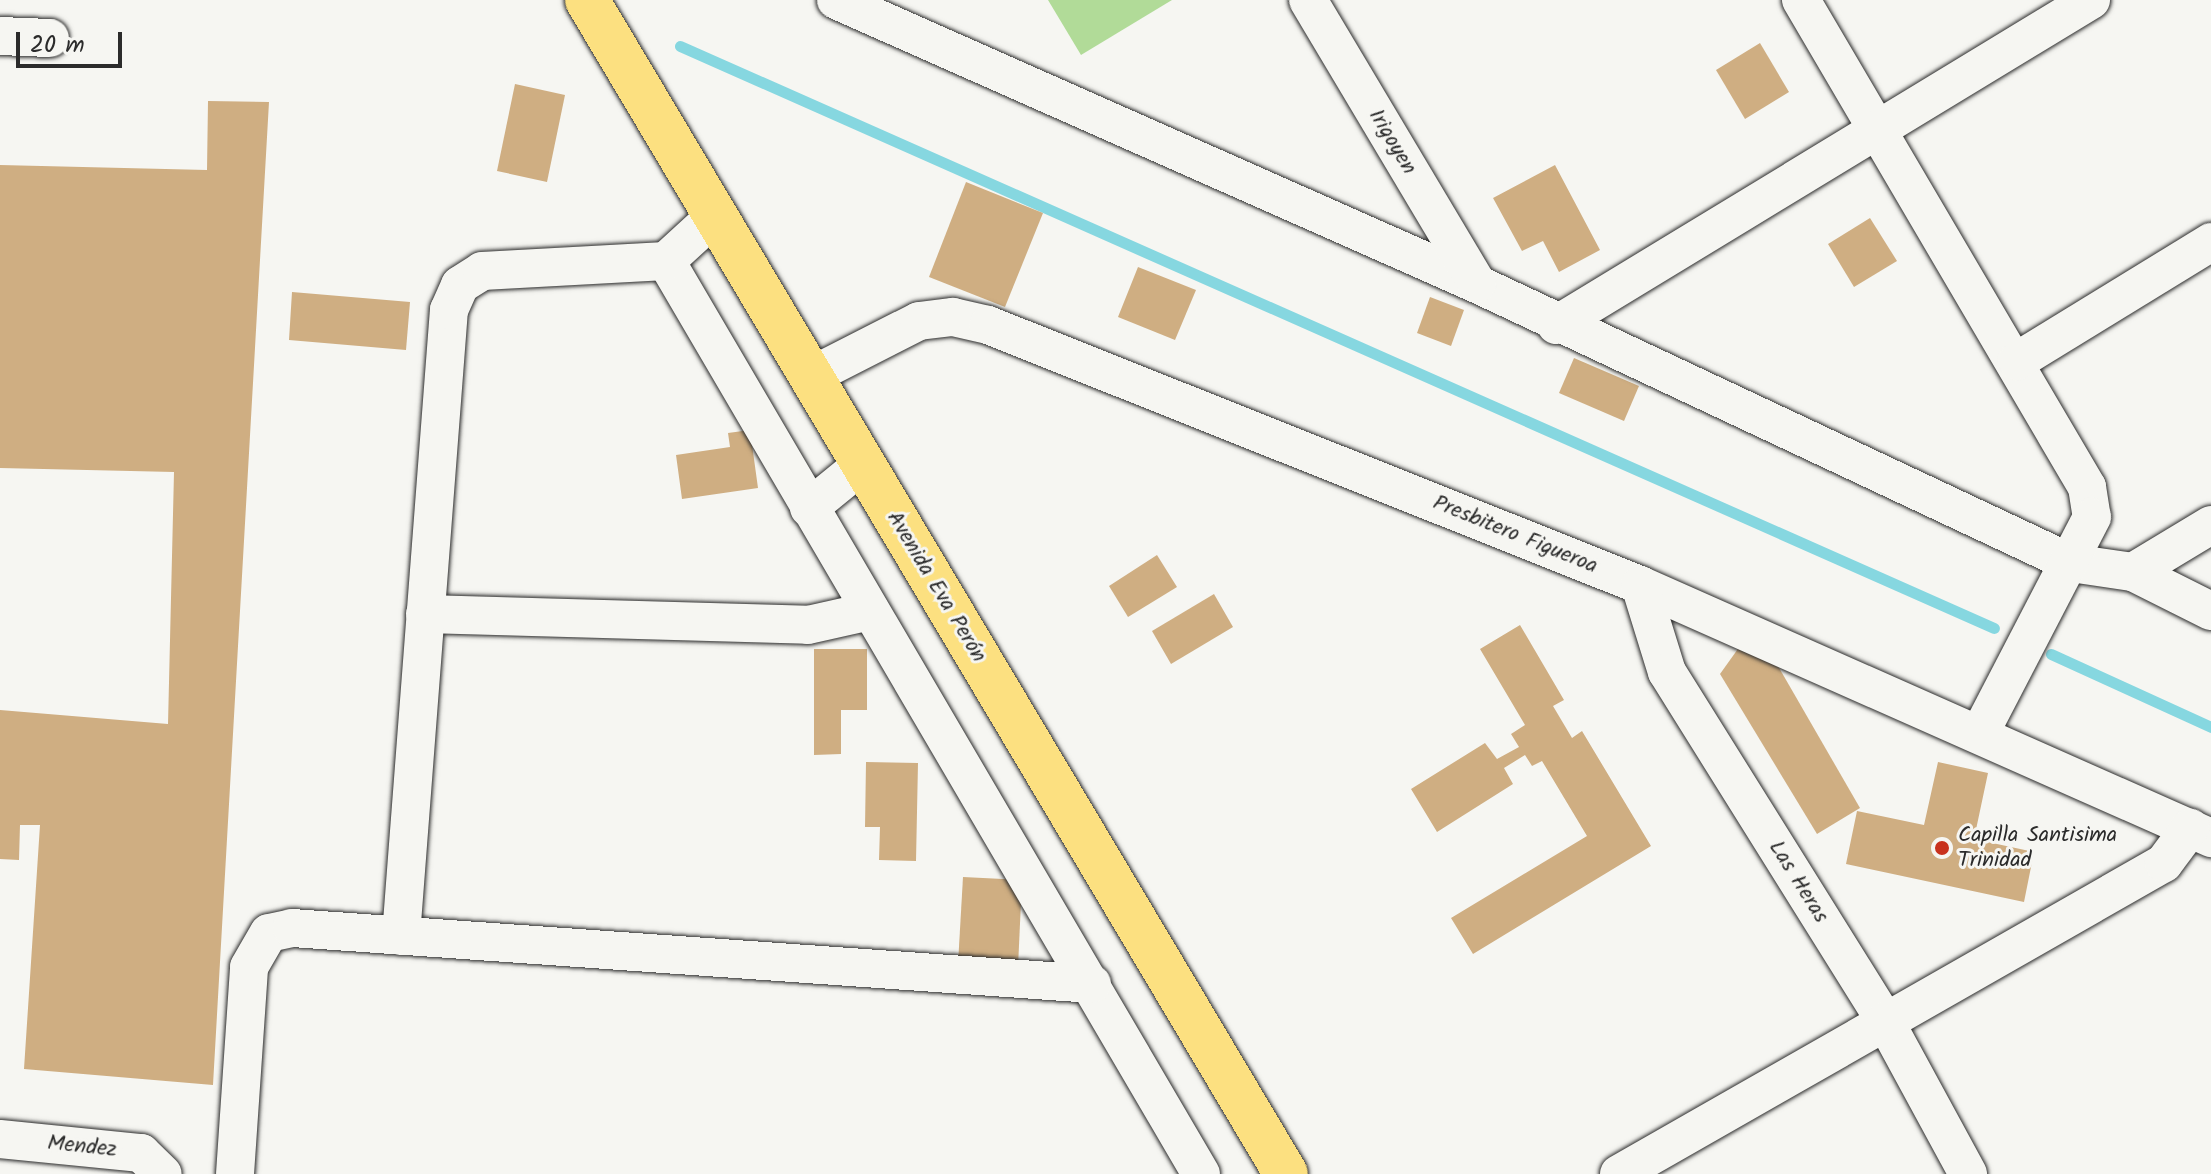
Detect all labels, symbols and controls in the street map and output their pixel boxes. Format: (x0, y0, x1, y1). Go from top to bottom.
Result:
scale bar (20, 16, 126, 66)
text: 20 m (30, 26, 85, 65)
street label: Irigoyen (1362, 104, 1422, 180)
street label: Presbitero Figueroa (1429, 490, 1601, 580)
street label: Avenida Eva Perón (880, 507, 992, 667)
place label: Capilla Santisima Trinidad (1958, 822, 2117, 874)
street label: Las Heras (1762, 836, 1834, 928)
marker: Capilla Santisima Trinidad (1933, 839, 1951, 857)
street label: Mendez (46, 1130, 118, 1164)

